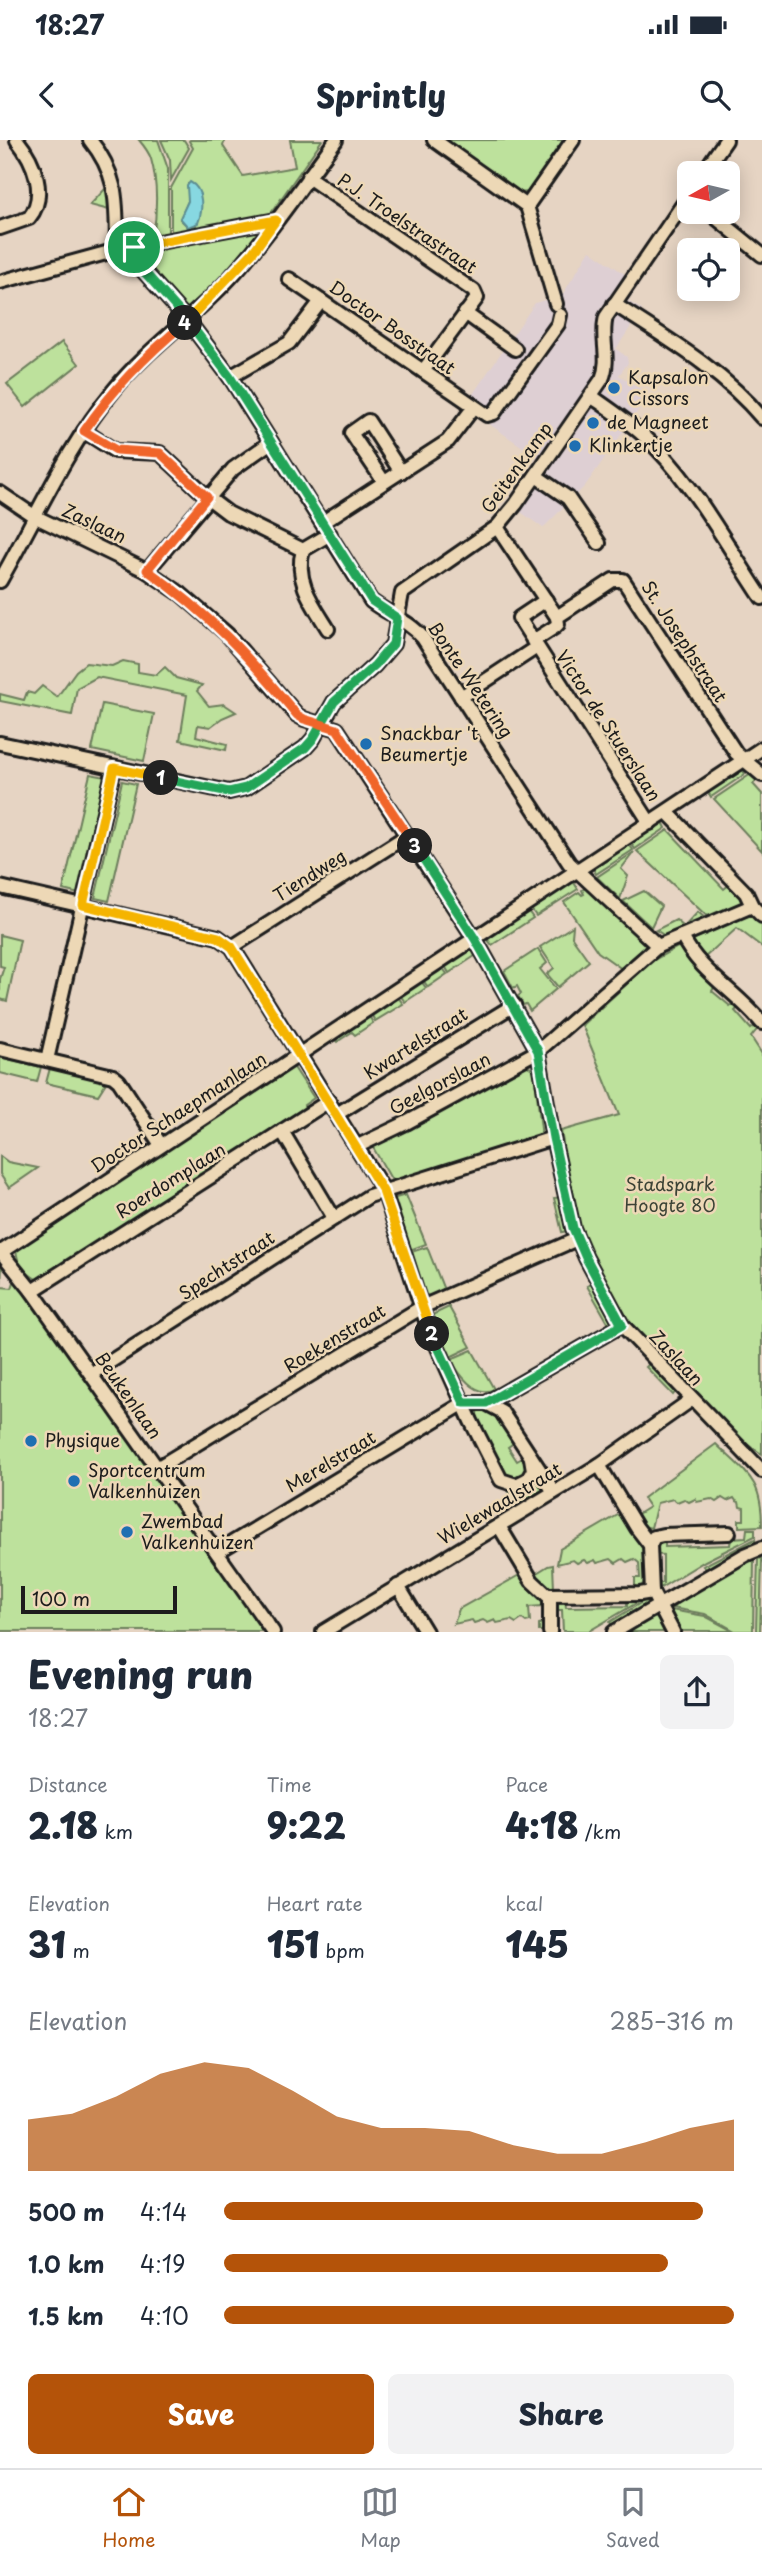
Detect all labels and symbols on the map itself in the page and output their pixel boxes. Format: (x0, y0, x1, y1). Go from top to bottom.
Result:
north arrow (677, 161, 740, 224)
street label: P.J. Troelstrastraat (333, 166, 483, 280)
pin (104, 217, 164, 277)
street label: Doctor Bosstraat (324, 273, 462, 380)
pin: 4 (168, 306, 202, 340)
place label: Kapsalon Cissors (628, 363, 709, 411)
marker: Kapsalon Cissors (606, 380, 622, 396)
place label: de Magneet (607, 408, 709, 435)
marker: de Magneet (585, 415, 601, 431)
street label: Geitenkamp (474, 416, 558, 518)
place label: Klinkertje (589, 431, 673, 458)
marker: Klinkertje (567, 438, 583, 454)
street label: Zaslaan (58, 496, 131, 549)
street label: St. Josephstraat (636, 575, 735, 707)
street label: Bonte Wetering (422, 615, 520, 743)
street label: Victor de Stuerslaan (550, 644, 668, 806)
place label: Snackbar 't Beumertje (380, 719, 478, 767)
marker: Snackbar 't Beumertje (358, 736, 374, 752)
pin: 1 (144, 760, 178, 796)
pin: 3 (398, 828, 432, 864)
street label: Tiendweg (267, 842, 351, 908)
street label: Kwartelstraat (358, 1000, 472, 1085)
street label: Doctor Schaepmanlaan (85, 1045, 271, 1179)
street label: Geelgorslaan (384, 1045, 495, 1121)
street label: Roerdomplaan (110, 1135, 230, 1224)
park label: Stadspark Hoogte 80 (624, 1170, 716, 1218)
street label: Spechtstraat (173, 1224, 279, 1306)
street label: Roekenstraat (278, 1297, 390, 1379)
pin: 2 (414, 1316, 450, 1352)
street label: Zaslaan (644, 1323, 710, 1391)
street label: Beukenlaan (89, 1346, 169, 1444)
street label: Merelstraat (280, 1423, 380, 1498)
place label: Physique (45, 1426, 120, 1453)
marker: Physique (23, 1433, 39, 1449)
street label: Wielewaalstraat (432, 1455, 566, 1551)
place label: Sportcentrum Valkenhuizen (88, 1456, 206, 1504)
marker: Sportcentrum Valkenhuizen (66, 1473, 82, 1489)
place label: Zwembad Valkenhuizen (141, 1507, 254, 1555)
marker: Zwembad Valkenhuizen (119, 1524, 135, 1540)
scale bar (21, 1582, 177, 1614)

